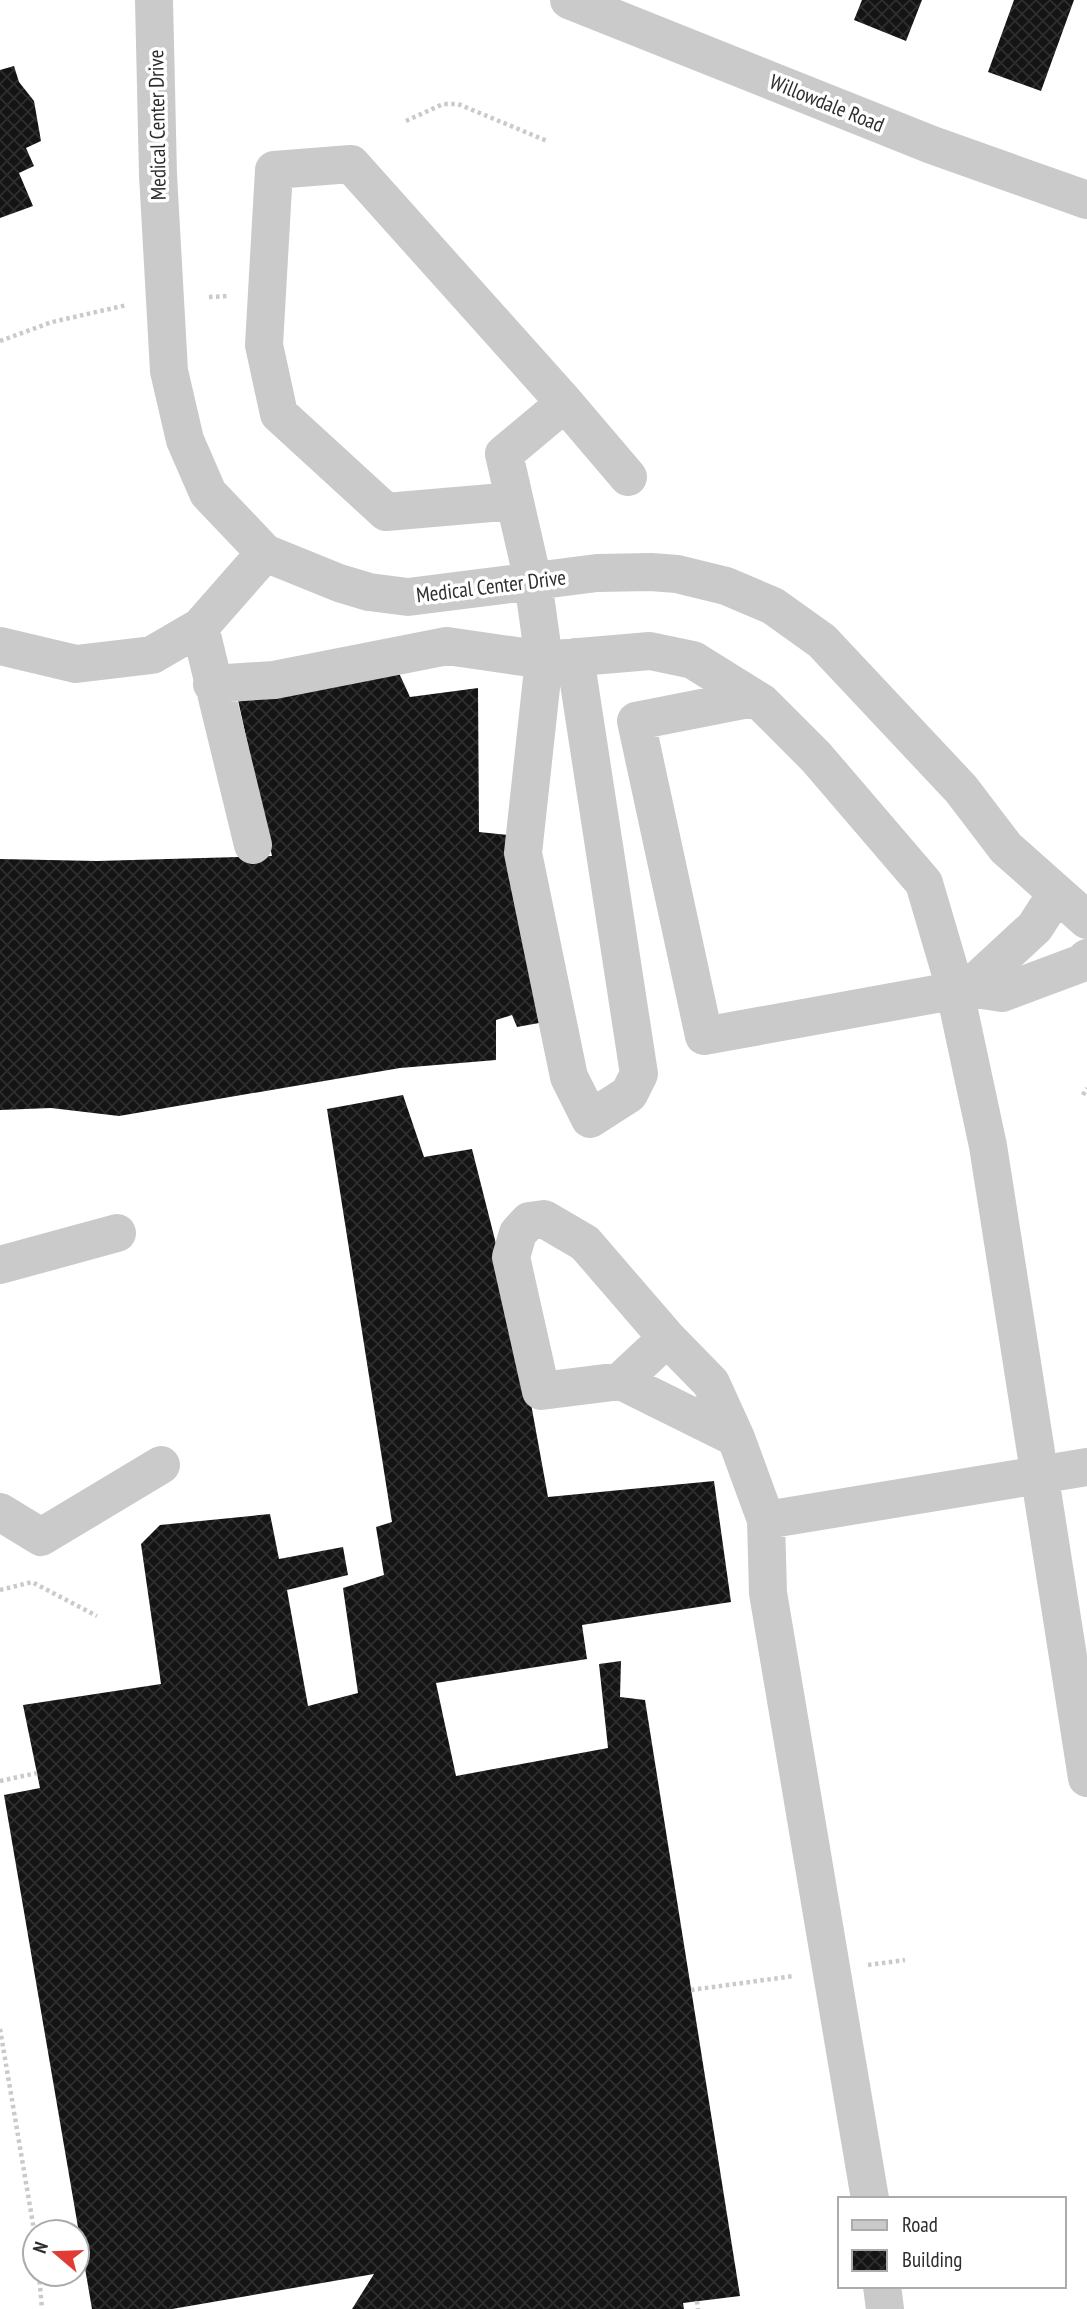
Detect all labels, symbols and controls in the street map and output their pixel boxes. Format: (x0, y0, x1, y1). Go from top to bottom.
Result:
street label: Medical Center Drive (142, 50, 172, 200)
street label: Willowdale Road (766, 68, 888, 138)
street label: Medical Center Drive (415, 563, 567, 609)
legend (838, 2197, 1066, 2288)
text: Road (902, 2211, 938, 2238)
north arrow (21, 2218, 91, 2288)
text: N (27, 2239, 53, 2256)
text: Building (902, 2246, 962, 2273)

